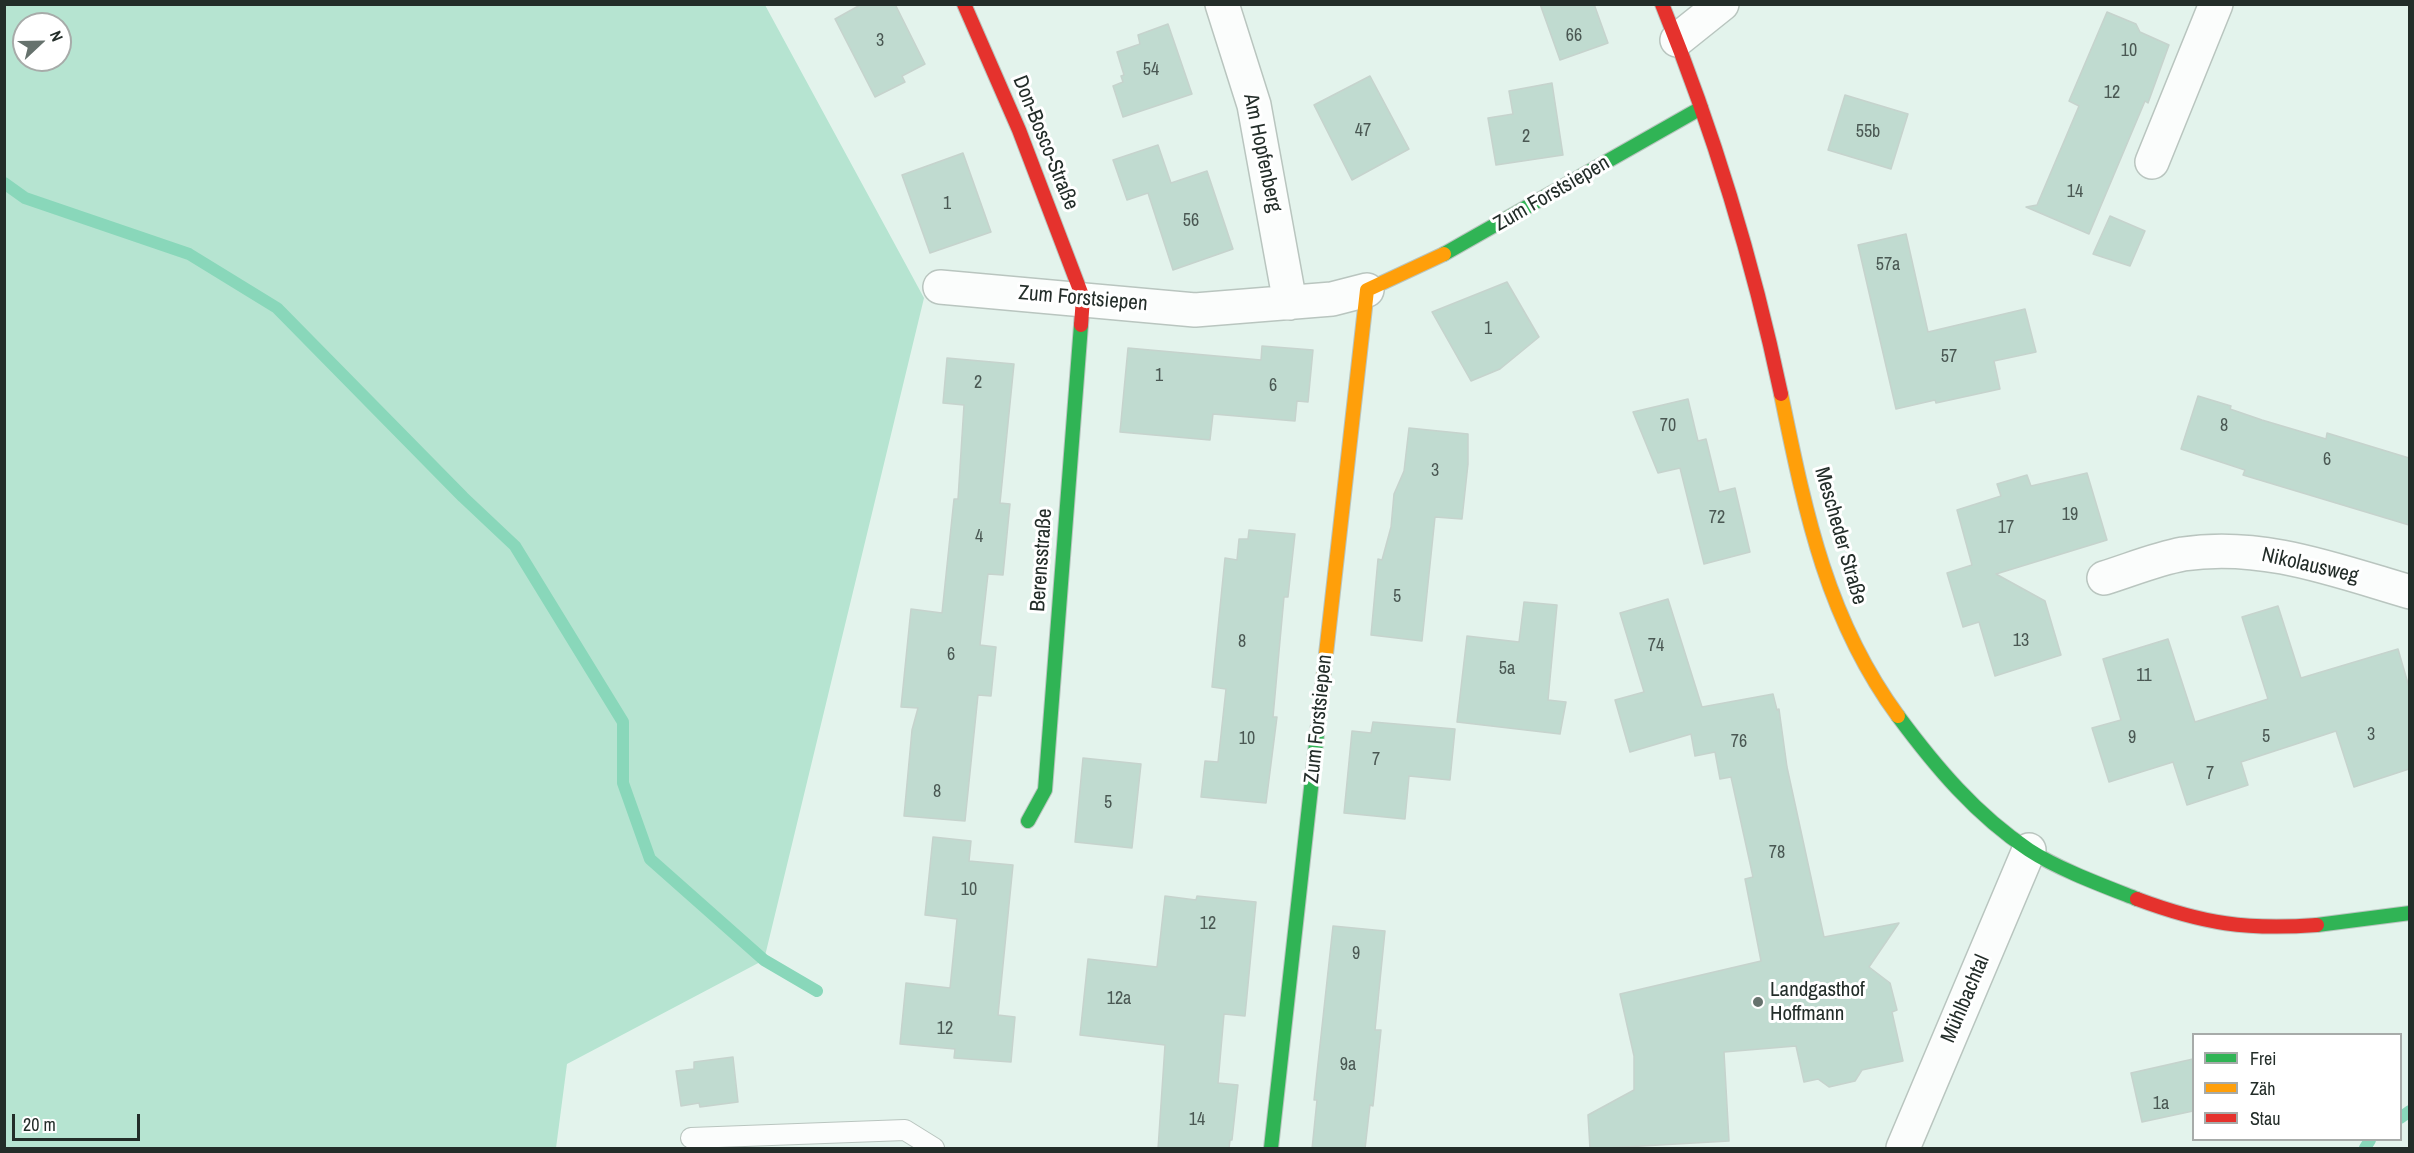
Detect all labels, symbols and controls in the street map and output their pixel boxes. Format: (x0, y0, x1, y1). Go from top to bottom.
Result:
north arrow (12, 12, 72, 72)
house number: 66 (1566, 25, 1582, 47)
text: N (45, 27, 69, 45)
house number: 3 (876, 30, 884, 52)
house number: 10 (2121, 40, 2137, 62)
house number: 54 (1143, 59, 1159, 81)
street label: Don-Bosco-Straße (1007, 72, 1083, 214)
house number: 12 (2104, 82, 2120, 104)
street label: Am Hopfenberg (1237, 91, 1287, 215)
house number: 47 (1355, 120, 1371, 142)
house number: 55b (1856, 121, 1880, 143)
house number: 2 (1522, 126, 1530, 148)
street label: Zum Forstsiepen (1490, 151, 1614, 237)
house number: 14 (2067, 181, 2083, 203)
house number: 1 (943, 193, 951, 215)
house number: 56 (1183, 210, 1199, 232)
house number: 57a (1876, 254, 1900, 276)
street label: Zum Forstsiepen (1017, 281, 1149, 317)
house number: 1 (1484, 318, 1492, 340)
house number: 57 (1941, 346, 1957, 368)
house number: 1 (1155, 365, 1163, 387)
house number: 2 (974, 372, 982, 394)
house number: 6 (1269, 375, 1277, 397)
house number: 70 (1660, 415, 1676, 437)
house number: 8 (2220, 415, 2228, 437)
house number: 6 (2323, 449, 2331, 471)
house number: 3 (1431, 460, 1439, 482)
street label: Mescheder Straße (1808, 464, 1872, 608)
house number: 19 (2062, 504, 2078, 526)
house number: 72 (1709, 507, 1725, 529)
street label: Berensstraße (1026, 508, 1058, 612)
house number: 17 (1998, 517, 2014, 539)
house number: 4 (975, 526, 983, 548)
street label: Nikolausweg (2259, 543, 2361, 589)
house number: 5 (1393, 586, 1401, 608)
house number: 13 (2013, 630, 2029, 652)
house number: 8 (1238, 631, 1246, 653)
house number: 74 (1648, 635, 1664, 657)
house number: 6 (947, 644, 955, 666)
street label: Zum Forstsiepen (1300, 653, 1338, 785)
house number: 5a (1499, 658, 1515, 680)
house number: 11 (2136, 665, 2152, 687)
house number: 3 (2367, 724, 2375, 746)
house number: 5 (2262, 726, 2270, 748)
house number: 9 (2128, 727, 2136, 749)
house number: 10 (1239, 728, 1255, 750)
house number: 76 (1731, 731, 1747, 753)
house number: 7 (1372, 749, 1380, 771)
house number: 7 (2206, 763, 2214, 785)
house number: 8 (933, 781, 941, 803)
house number: 5 (1104, 792, 1112, 814)
house number: 78 (1769, 842, 1785, 864)
house number: 10 (961, 879, 977, 901)
house number: 12 (1200, 913, 1216, 935)
house number: 9 (1352, 943, 1360, 965)
street label: Mühlbachtal (1936, 951, 1996, 1047)
place label: Landgasthof Hoffmann (1770, 977, 1865, 1027)
house number: 12a (1107, 988, 1131, 1010)
marker: Landgasthof Hoffmann (1751, 995, 1765, 1009)
house number: 12 (937, 1018, 953, 1040)
legend (2192, 1033, 2402, 1141)
text: Frei (2250, 1046, 2276, 1071)
house number: 9a (1340, 1054, 1356, 1076)
text: Zäh (2250, 1076, 2275, 1101)
house number: 1a (2153, 1093, 2169, 1115)
scale bar (15, 1102, 142, 1140)
text: Stau (2250, 1106, 2280, 1131)
house number: 14 (1189, 1109, 1205, 1131)
text: 20 m (23, 1112, 56, 1137)

